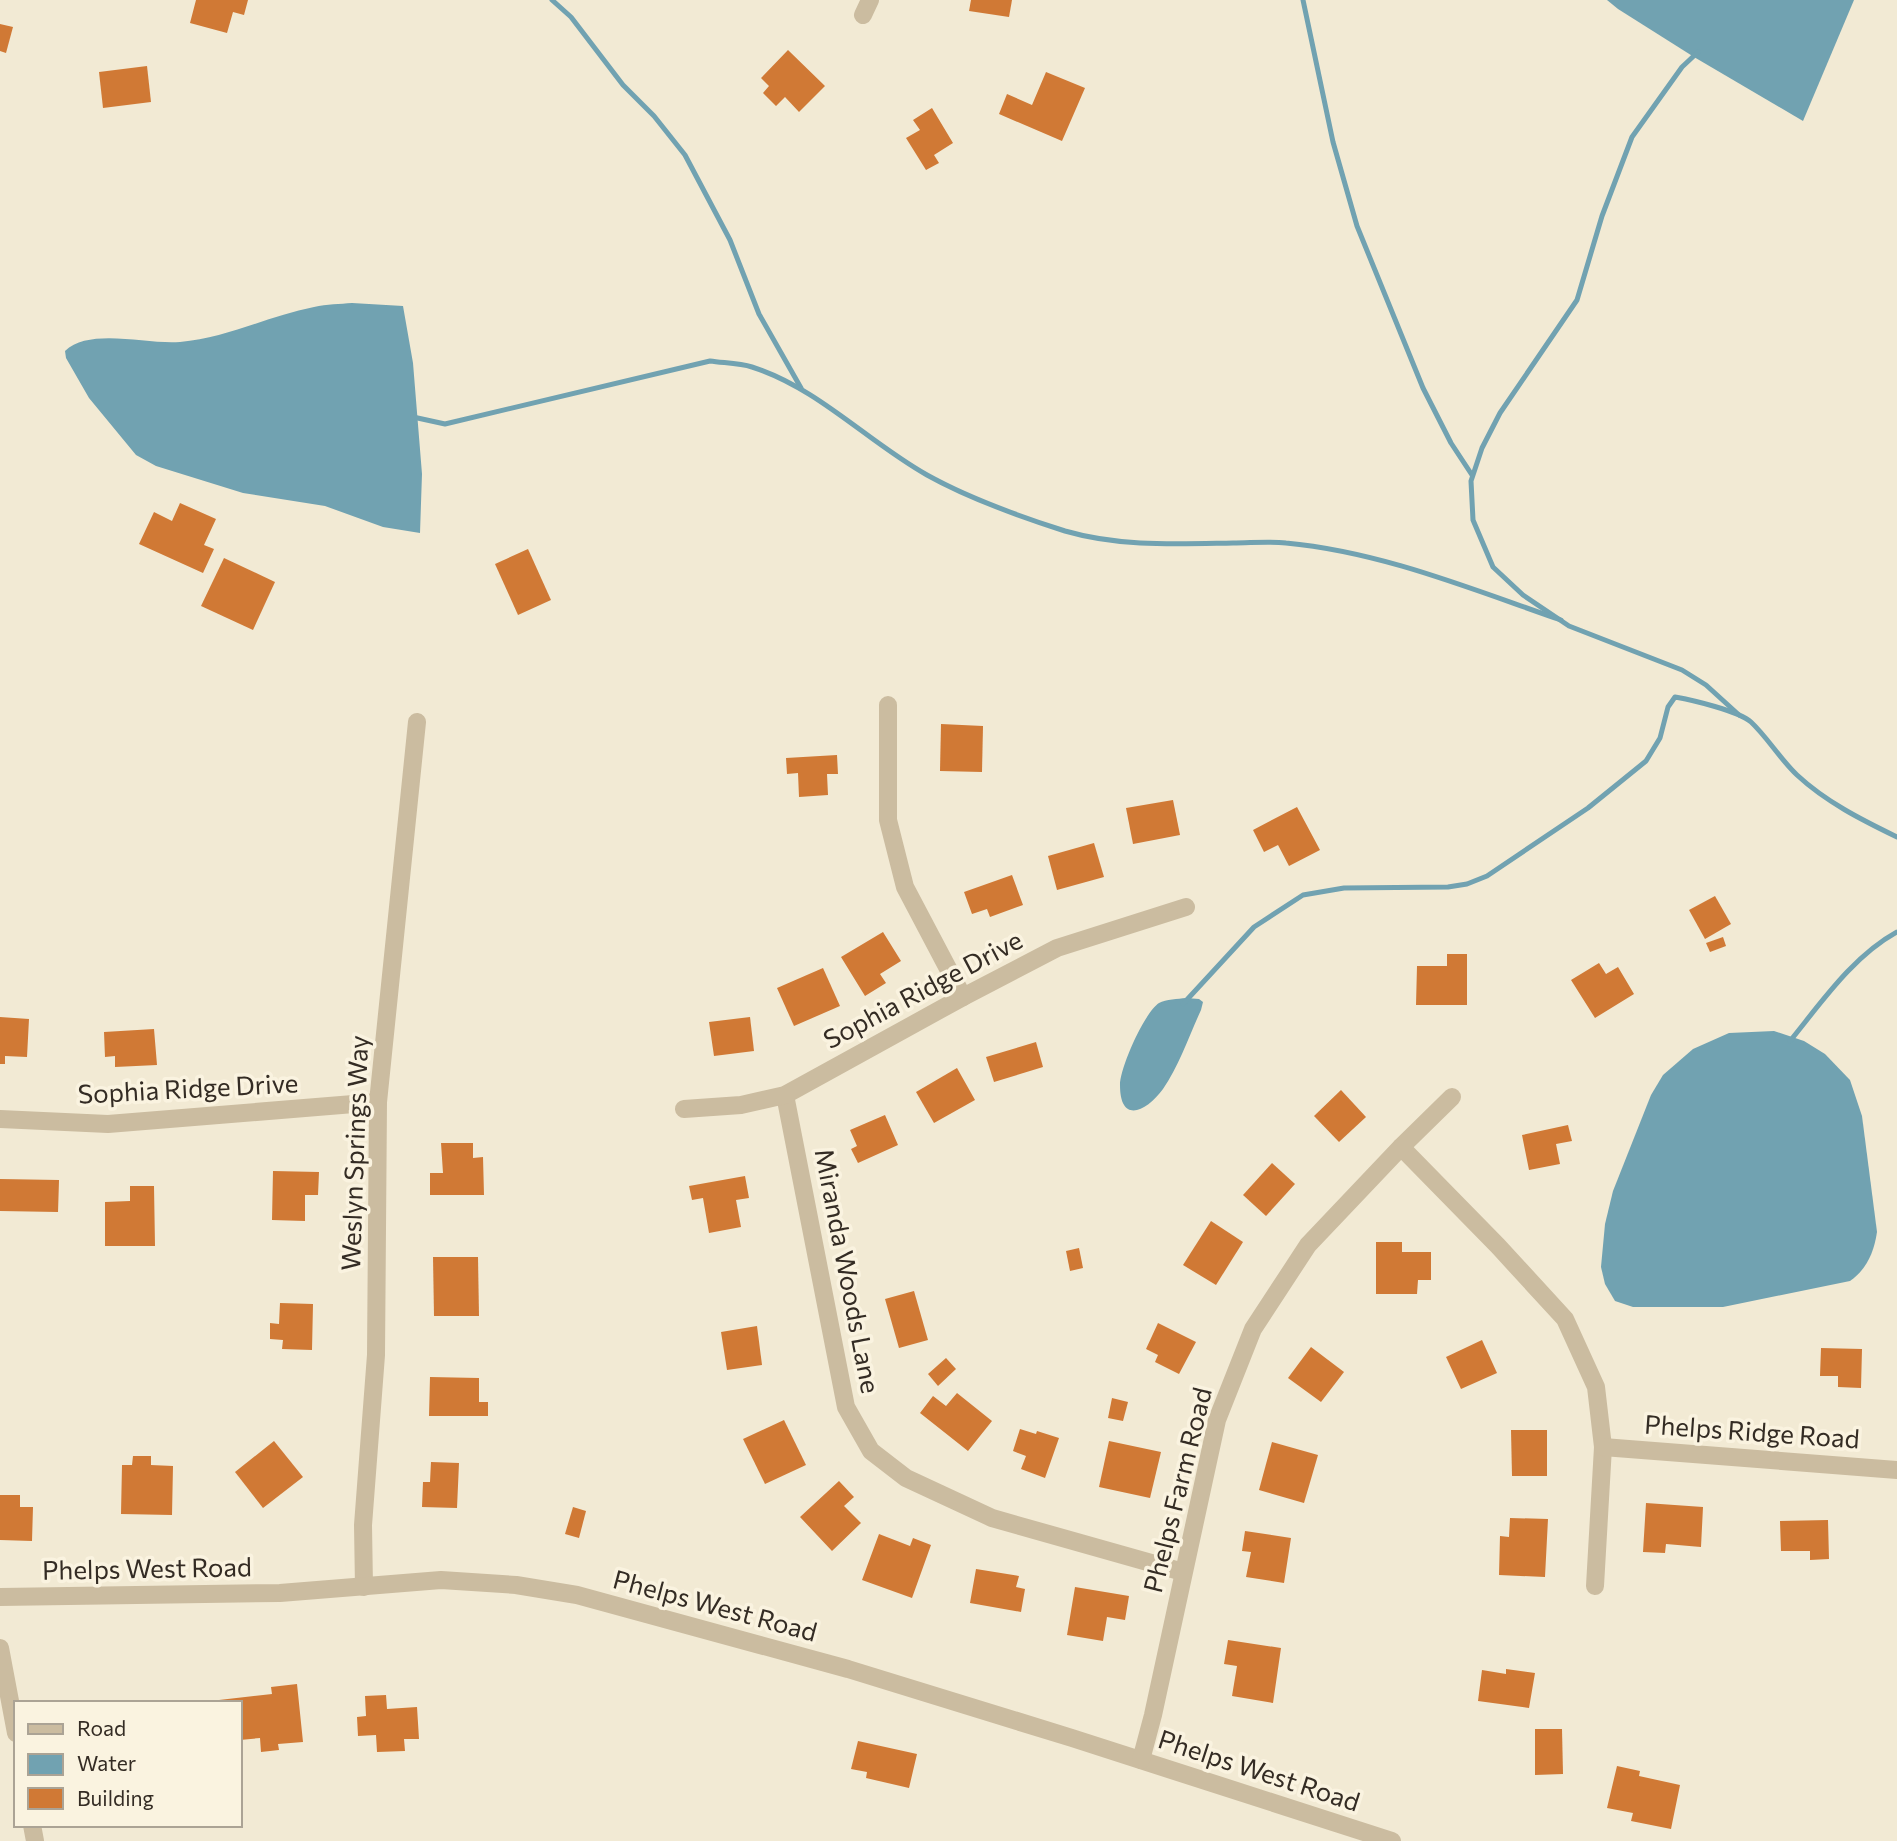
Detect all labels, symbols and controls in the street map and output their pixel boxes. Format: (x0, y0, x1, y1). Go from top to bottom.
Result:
street label: Sophia Ridge Drive (818, 923, 1027, 1054)
street label: Weslyn Springs Way (334, 1035, 373, 1271)
street label: Sophia Ridge Drive (77, 1066, 299, 1109)
street label: Miranda Woods Lane (810, 1146, 887, 1396)
street label: Phelps Farm Road (1136, 1384, 1217, 1595)
street label: Phelps Ridge Road (1643, 1408, 1861, 1453)
street label: Phelps West Road (42, 1550, 252, 1585)
street label: Phelps West Road (610, 1562, 821, 1647)
legend (14, 1701, 242, 1827)
text: Road (77, 1715, 126, 1740)
street label: Phelps West Road (1155, 1722, 1364, 1817)
text: Water (77, 1750, 136, 1775)
text: Building (77, 1785, 154, 1810)

